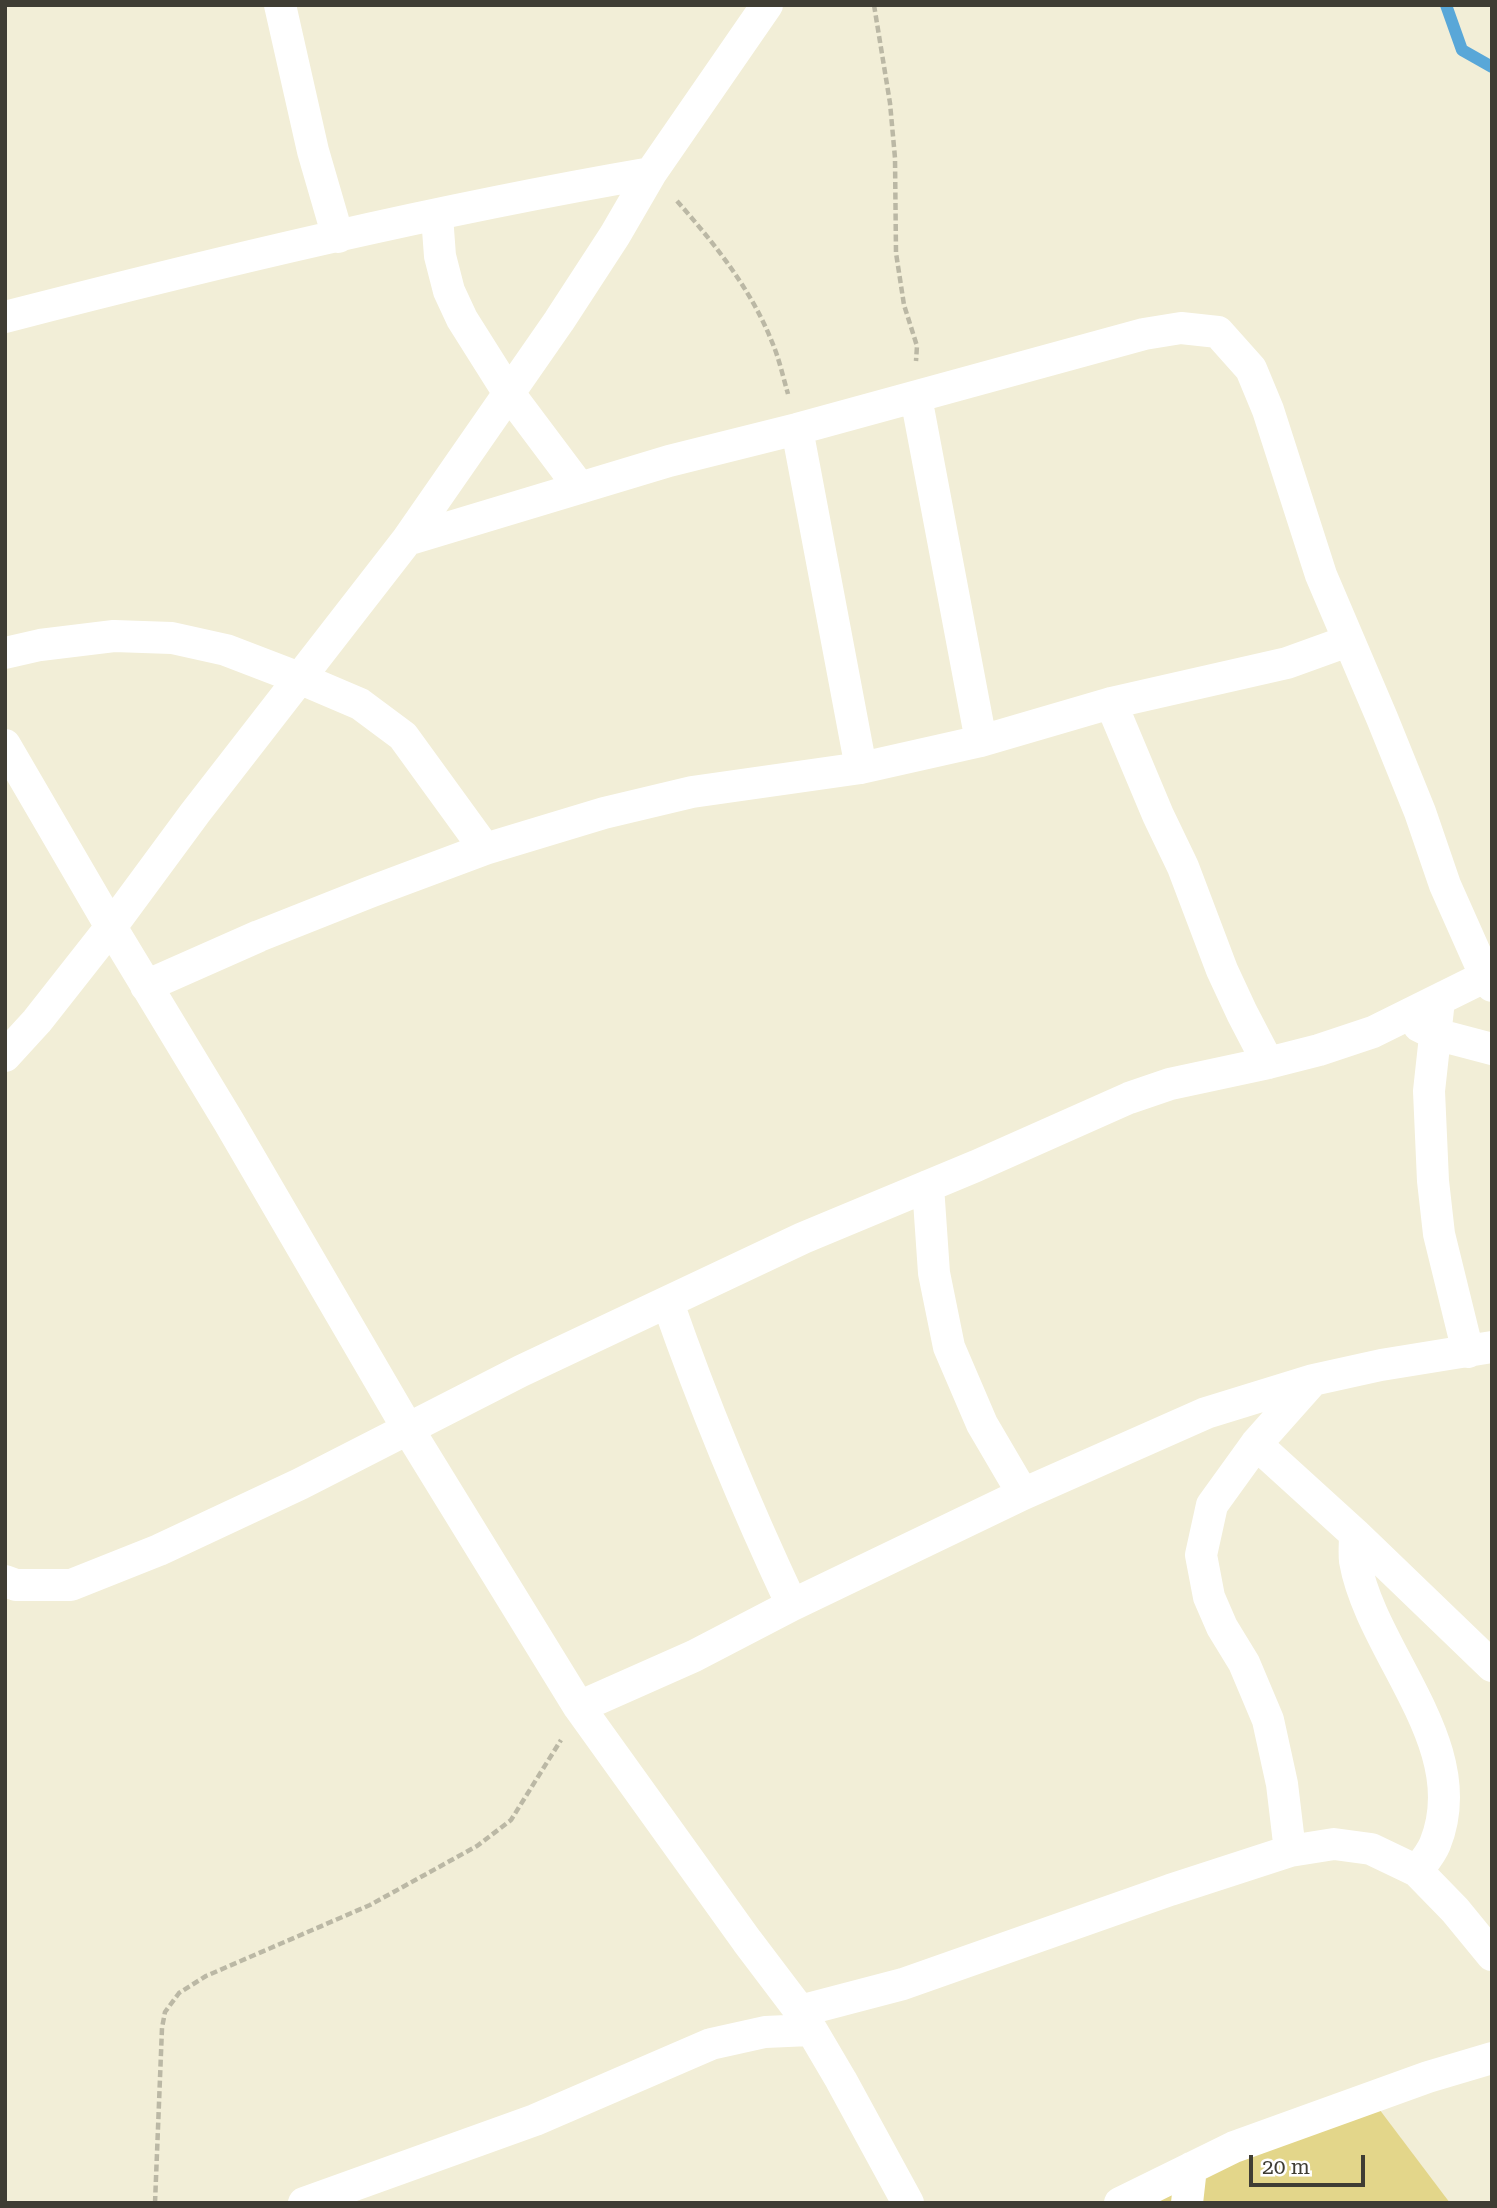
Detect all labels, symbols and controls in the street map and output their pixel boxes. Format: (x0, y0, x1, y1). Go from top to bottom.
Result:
scale bar (1252, 2142, 1368, 2186)
text: 20 m (1262, 2155, 1310, 2179)

